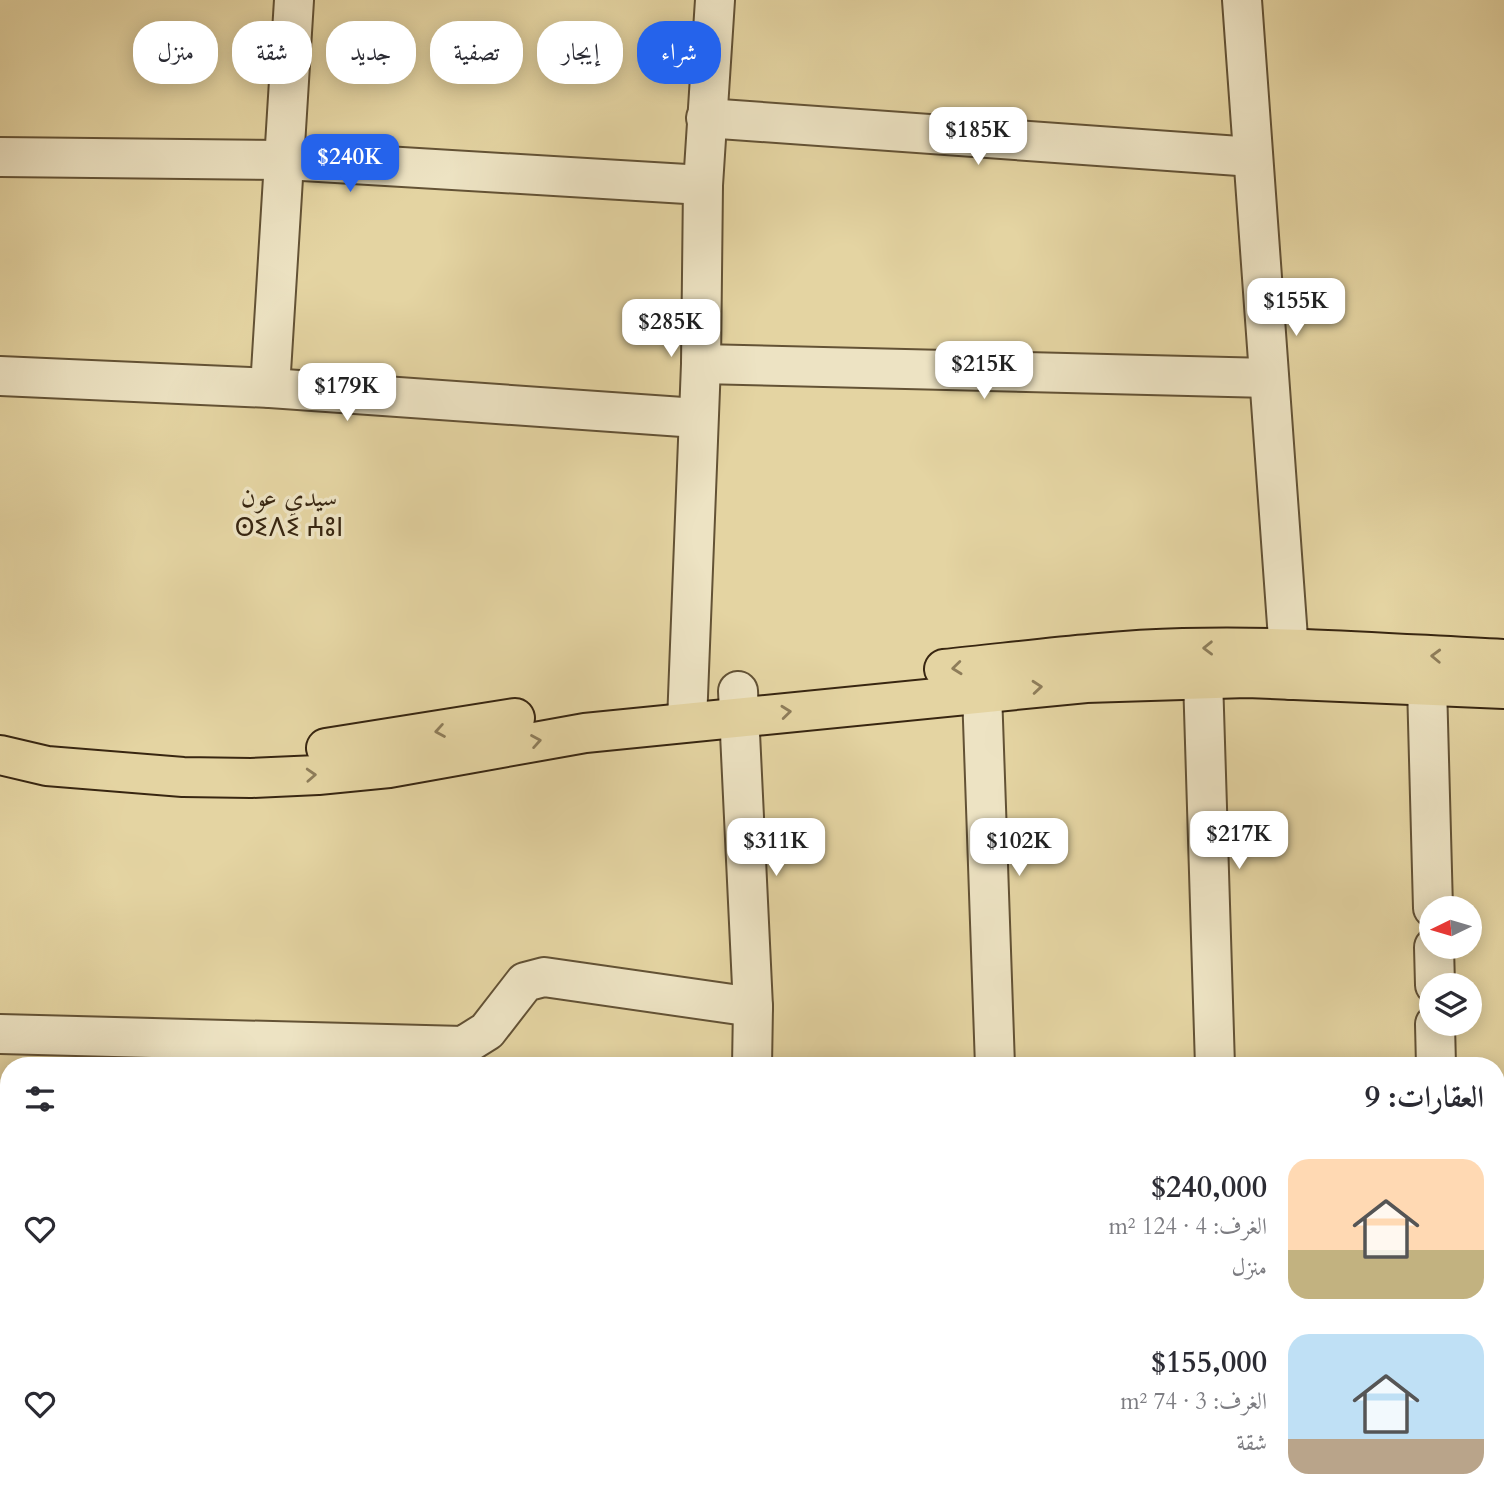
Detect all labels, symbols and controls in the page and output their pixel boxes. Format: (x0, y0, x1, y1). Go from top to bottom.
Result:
chip: منزل (133, 21, 218, 84)
chip: شقة (232, 21, 312, 84)
chip: جديد (326, 21, 416, 84)
chip: تصفية (430, 21, 523, 84)
chip: إيجار (537, 21, 623, 84)
chip: شراء (637, 21, 721, 84)
pin: $185K (929, 108, 1027, 167)
text: $185K (945, 114, 1011, 145)
pin: $240K (301, 134, 399, 194)
text: $240K (317, 141, 383, 172)
pin: $155K (1247, 278, 1345, 338)
text: $155K (1263, 285, 1329, 316)
pin: $285K (622, 300, 720, 359)
text: $285K (638, 306, 704, 337)
pin: $215K (935, 342, 1033, 401)
text: $215K (951, 348, 1017, 379)
pin: $179K (298, 364, 396, 423)
text: $179K (314, 370, 380, 401)
district label: سيدي عون ⵙⵉⴷⵉ ⵄⵓⵏ (235, 480, 343, 545)
one-way arrow (1203, 640, 1214, 655)
one-way arrow (1430, 648, 1441, 663)
one-way arrow (952, 660, 963, 675)
one-way arrow (1032, 680, 1043, 695)
one-way arrow (780, 704, 792, 719)
one-way arrow (434, 723, 446, 738)
one-way arrow (530, 734, 542, 749)
one-way arrow (306, 768, 317, 783)
pin: $217K (1190, 812, 1288, 871)
pin: $311K (727, 818, 825, 878)
pin: $102K (970, 818, 1068, 878)
text: $217K (1206, 818, 1272, 849)
text: $311K (743, 825, 809, 856)
text: $102K (986, 825, 1052, 856)
north arrow (1419, 896, 1482, 959)
map controls (1419, 896, 1482, 1036)
button: layers (1419, 973, 1482, 1036)
text: العقارات: 9 (1365, 1077, 1484, 1118)
icon: filters (21, 1080, 59, 1118)
text: $240,000 (1151, 1167, 1267, 1208)
icon: home (1344, 1187, 1428, 1271)
icon: heart (21, 1210, 59, 1248)
text: الغرف: 4 · 124 m² (1108, 1211, 1267, 1242)
text: منزل (1232, 1252, 1267, 1283)
text: $155,000 (1151, 1342, 1267, 1383)
icon: home (1344, 1362, 1428, 1446)
icon: heart (21, 1385, 59, 1423)
text: الغرف: 3 · 74 m² (1120, 1386, 1267, 1417)
text: شقة (1237, 1427, 1267, 1458)

